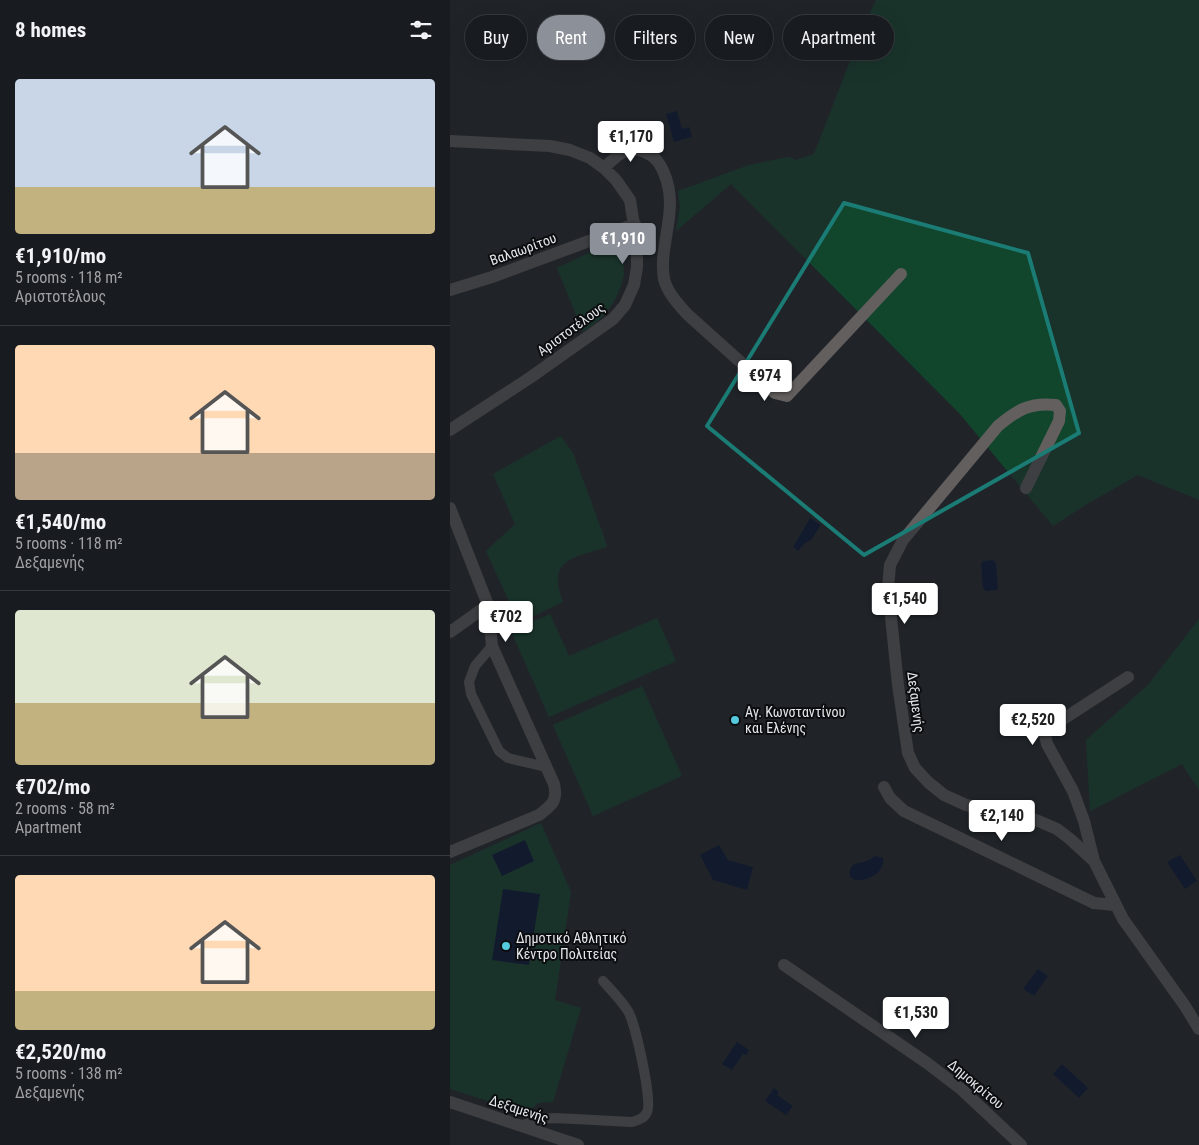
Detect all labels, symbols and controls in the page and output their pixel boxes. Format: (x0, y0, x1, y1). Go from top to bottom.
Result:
chip: Buy (465, 15, 527, 60)
chip: Rent (537, 15, 605, 60)
chip: Filters (615, 15, 695, 60)
chip: New (705, 15, 773, 60)
chip: Apartment (783, 15, 894, 60)
icon: filters (407, 16, 435, 44)
text: 8 homes (15, 18, 86, 42)
icon: home (180, 112, 270, 202)
pin: €1,170 (590, 120, 672, 163)
text: €1,170 (609, 127, 653, 146)
pin: €1,910 (582, 222, 664, 265)
street label: Βαλαωρίτου (488, 229, 559, 268)
text: €1,910 (601, 229, 645, 248)
text: €1,910/mo (15, 244, 106, 268)
text: 5 rooms · 118 m² (15, 268, 123, 287)
text: Αριστοτέλους (15, 287, 106, 306)
street label: Αριστοτέλους (534, 299, 608, 359)
pin: €974 (735, 360, 795, 402)
text: €974 (749, 366, 781, 385)
icon: home (180, 377, 270, 467)
text: €1,540/mo (15, 510, 106, 534)
text: 5 rooms · 118 m² (15, 534, 123, 553)
text: Δεξαμενής (15, 553, 85, 572)
pin: €1,540 (864, 582, 946, 625)
text: €1,540 (883, 589, 927, 608)
pin: €702 (476, 600, 536, 643)
text: €702 (490, 607, 522, 626)
icon: home (180, 642, 270, 732)
street label: Δεξαμενής (904, 671, 928, 733)
place label: Αγ. Κωνσταντίνου και Ελένης (745, 704, 845, 736)
pin: €2,520 (992, 704, 1074, 746)
text: €2,520 (1011, 710, 1055, 729)
marker: Αγ. Κωνσταντίνου και Ελένης (729, 714, 741, 726)
text: €702/mo (15, 775, 90, 799)
text: 2 rooms · 58 m² (15, 799, 115, 818)
pin: €2,140 (961, 800, 1043, 842)
text: €2,140 (980, 806, 1024, 825)
text: Apartment (15, 818, 82, 837)
icon: home (180, 907, 270, 997)
place label: Δημοτικό Αθλητικό Κέντρο Πολιτείας (516, 930, 627, 962)
marker: Δημοτικό Αθλητικό Κέντρο Πολιτείας (500, 940, 512, 952)
pin: €1,530 (875, 996, 957, 1039)
text: €1,530 (894, 1003, 938, 1022)
text: €2,520/mo (15, 1040, 106, 1064)
street label: Δημοκρίτου (945, 1056, 1007, 1112)
text: 5 rooms · 138 m² (15, 1064, 123, 1083)
text: Δεξαμενής (15, 1083, 85, 1102)
street label: Δεξαμενής (487, 1092, 551, 1126)

